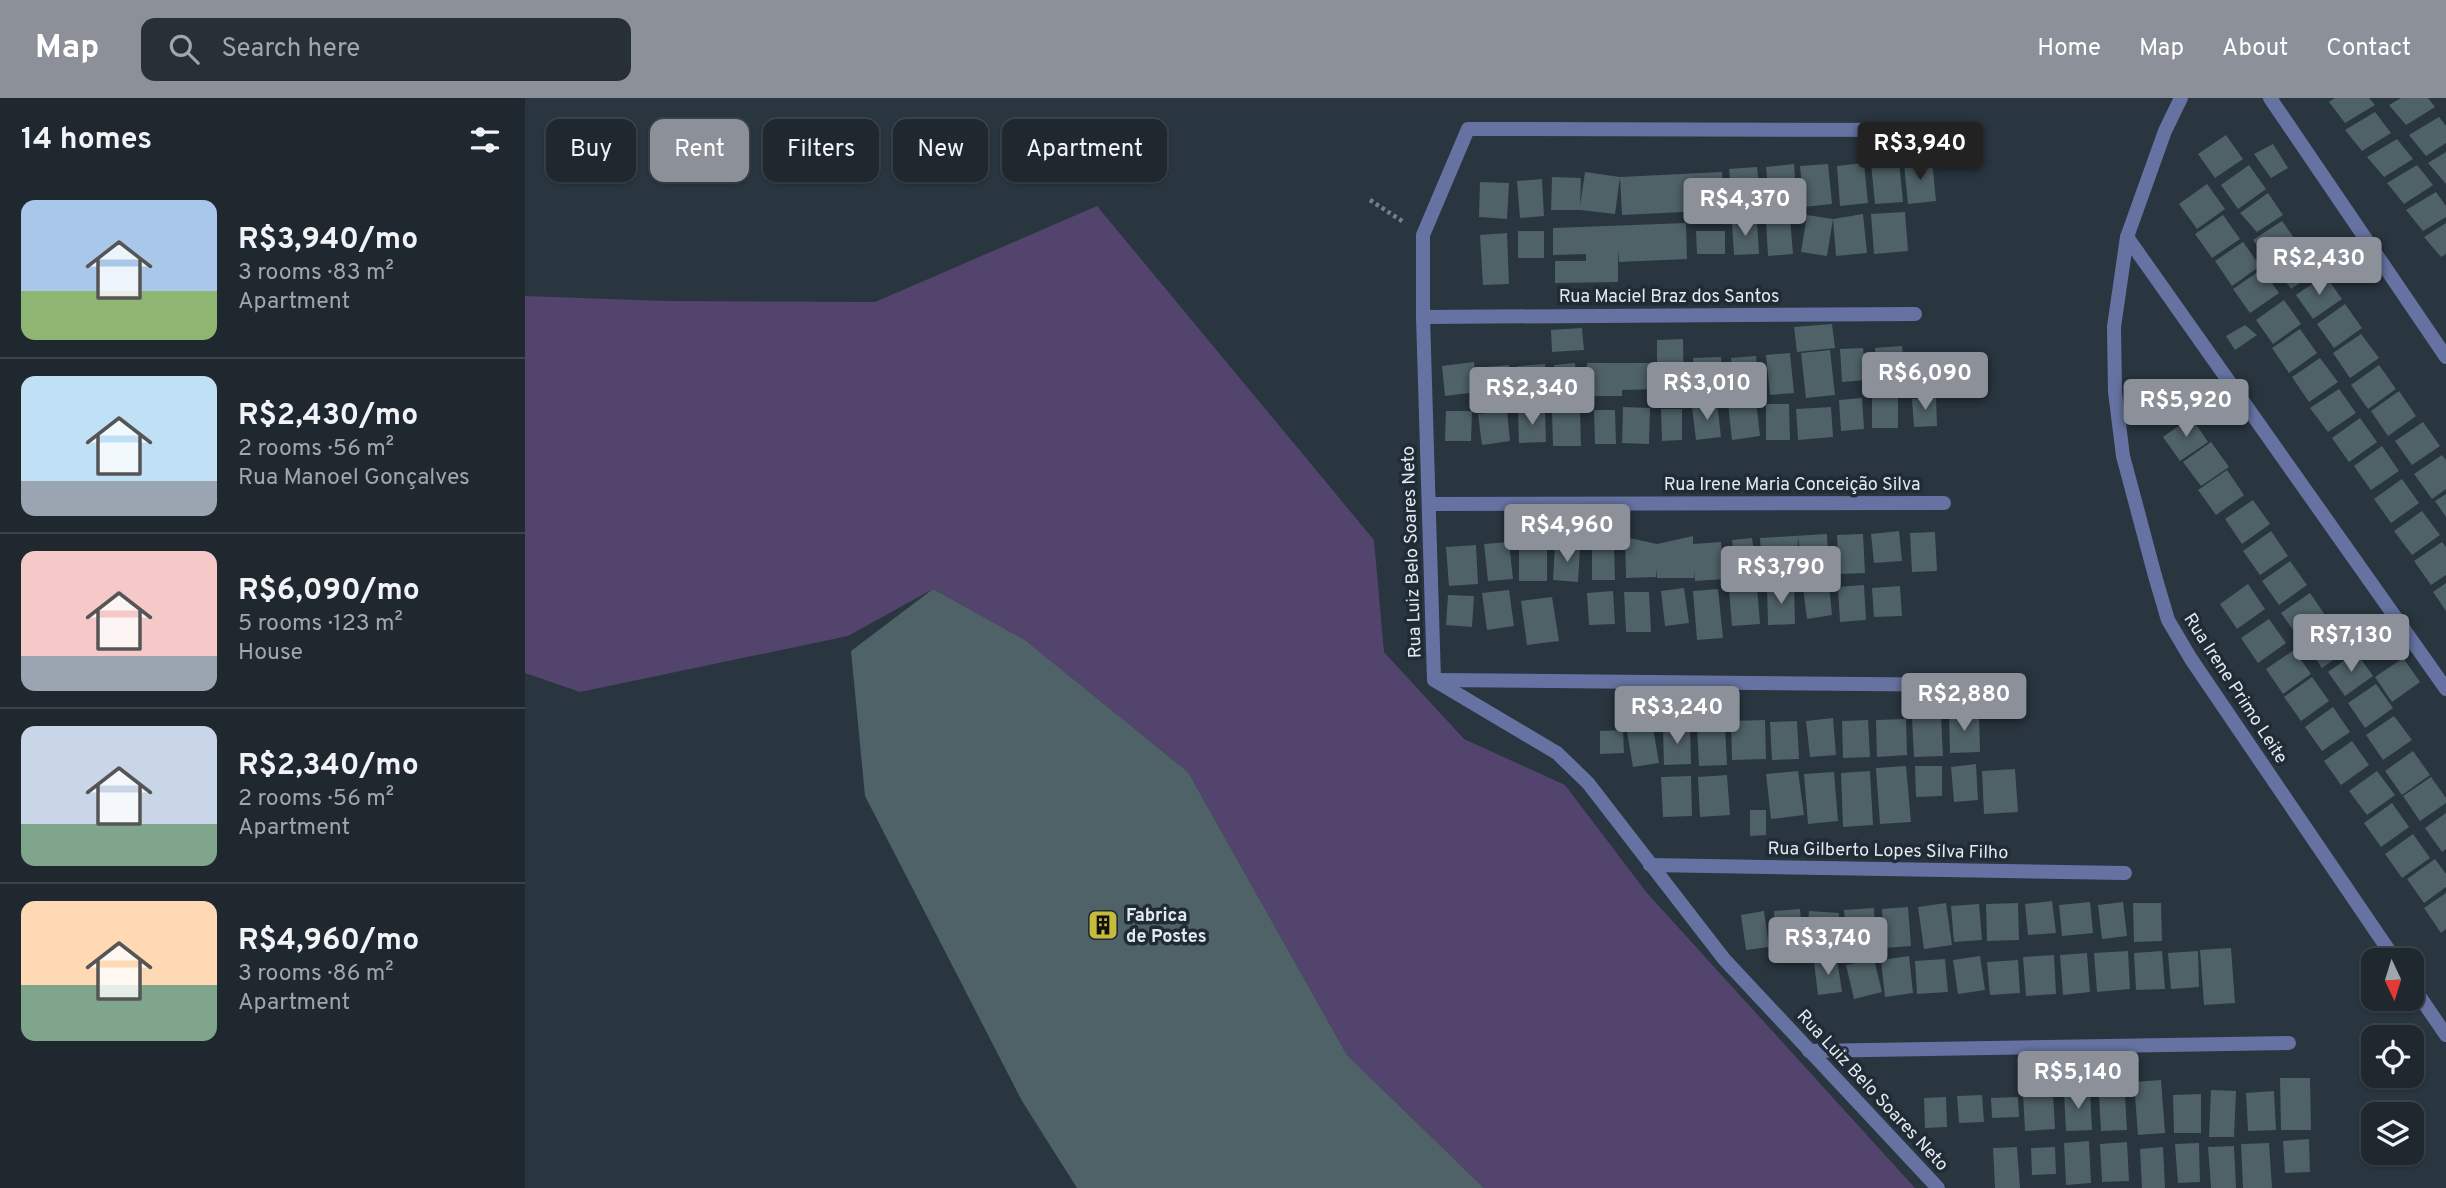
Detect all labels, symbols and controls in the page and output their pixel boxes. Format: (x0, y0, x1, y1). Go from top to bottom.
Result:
search box (141, 18, 631, 81)
text: Map (35, 28, 99, 70)
icon: search (165, 30, 203, 68)
text: Search here (221, 33, 360, 66)
text: Home (2037, 34, 2101, 64)
text: Map (2139, 34, 2184, 64)
text: About (2222, 34, 2288, 64)
text: Contact (2326, 34, 2411, 64)
chip: Buy (546, 119, 636, 182)
chip: Rent (650, 119, 749, 182)
chip: Filters (763, 119, 879, 182)
chip: New (893, 119, 988, 182)
chip: Apartment (1002, 119, 1167, 182)
icon: filters (466, 121, 504, 159)
text: 14 homes (21, 122, 152, 159)
pin: R$3,940 (1855, 122, 1985, 182)
text: R$3,940 (1874, 130, 1966, 159)
pin: R$4,370 (1680, 178, 1810, 238)
text: R$4,370 (1699, 186, 1791, 215)
text: R$3,940/mo (238, 222, 418, 259)
icon: home (77, 228, 161, 312)
pin: R$2,430 (2254, 238, 2384, 297)
text: R$2,430 (2273, 245, 2365, 274)
text: 3 rooms · 83 m² (238, 259, 394, 288)
street label: Rua Maciel Braz dos Santos (1559, 286, 1779, 309)
text: Apartment (238, 288, 350, 317)
pin: R$6,090 (1860, 352, 1990, 412)
text: R$6,090 (1878, 360, 1972, 389)
pin: R$3,010 (1642, 362, 1772, 422)
pin: R$2,340 (1467, 368, 1597, 427)
text: R$3,010 (1663, 370, 1751, 399)
text: R$2,340 (1485, 375, 1579, 404)
pin: R$5,920 (2121, 380, 2251, 439)
text: R$5,920 (2140, 387, 2232, 416)
text: R$2,430/mo (238, 398, 418, 435)
icon: home (77, 404, 161, 488)
text: 2 rooms · 56 m² (238, 435, 394, 464)
street label: Rua Luiz Belo Soares Neto (1397, 445, 1428, 659)
text: Rua Manoel Gonçalves (238, 464, 470, 493)
street label: Rua Irene Maria Conceição Silva (1664, 474, 1920, 497)
pin: R$4,960 (1502, 504, 1632, 564)
text: R$4,960 (1520, 512, 1614, 541)
pin: R$3,790 (1716, 546, 1846, 606)
text: R$3,790 (1737, 554, 1825, 583)
text: R$6,090/mo (238, 573, 420, 610)
icon: home (77, 579, 161, 663)
street label: Rua Irene Primo Leite (2178, 609, 2292, 768)
text: 5 rooms · 123 m² (238, 610, 403, 639)
pin: R$7,130 (2286, 614, 2416, 674)
text: R$7,130 (2309, 622, 2393, 651)
text: House (238, 639, 303, 668)
pin: R$2,880 (1899, 674, 2029, 733)
text: R$2,880 (1917, 681, 2011, 710)
pin: R$3,240 (1612, 686, 1742, 746)
text: R$3,240 (1631, 694, 1723, 723)
text: R$2,340/mo (238, 748, 419, 785)
icon: home (77, 754, 161, 838)
text: 2 rooms · 56 m² (238, 785, 394, 814)
text: Apartment (238, 814, 350, 843)
street label: Rua Gilberto Lopes Silva Filho (1767, 838, 2009, 865)
place label: Fabrica de Postes (1126, 905, 1207, 949)
building icon: Fabrica de Postes (1086, 908, 1120, 942)
pin: R$3,740 (1763, 918, 1893, 977)
text: R$4,960/mo (238, 923, 419, 960)
text: R$3,740 (1784, 925, 1872, 954)
icon: home (77, 929, 161, 1013)
north arrow (2361, 948, 2424, 1012)
map controls (2361, 948, 2424, 1165)
text: 3 rooms · 86 m² (238, 960, 394, 989)
text: Apartment (238, 989, 350, 1018)
street label: Rua Luiz Belo Soares Neto (1791, 1005, 1953, 1177)
button: locate (2361, 1025, 2424, 1088)
pin: R$5,140 (2013, 1052, 2143, 1111)
text: R$5,140 (2034, 1059, 2122, 1088)
button: layers (2361, 1102, 2424, 1165)

